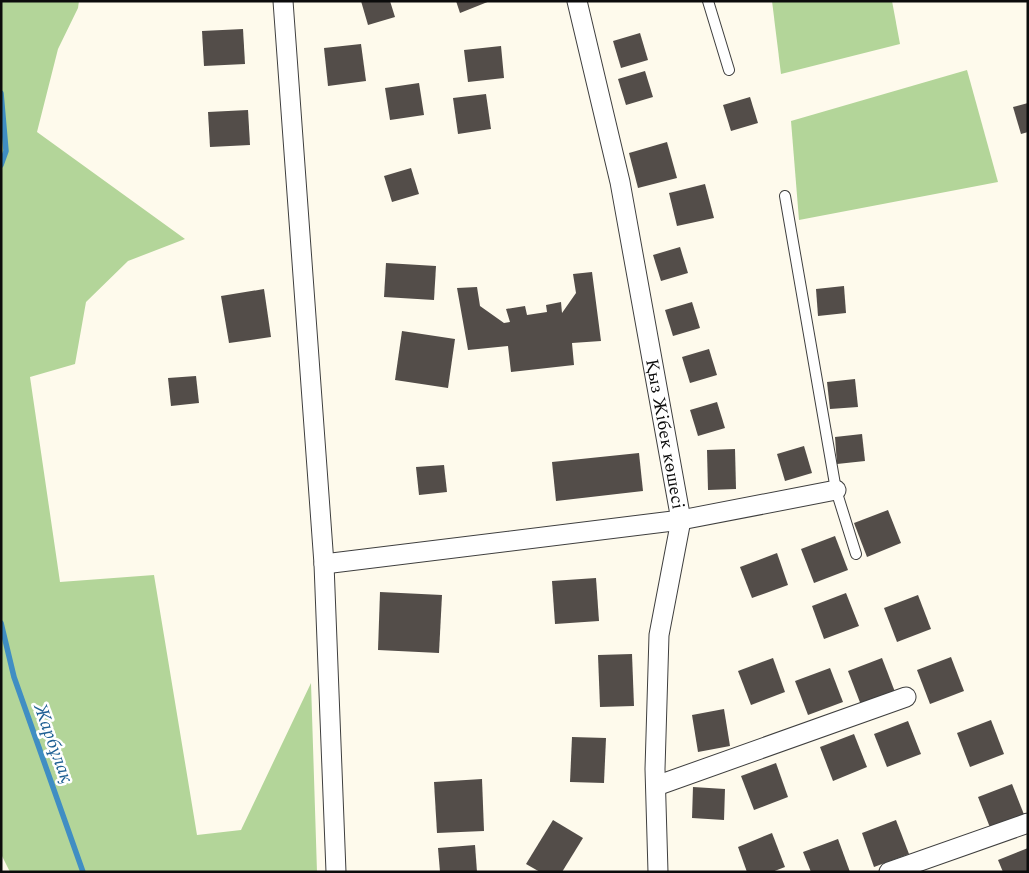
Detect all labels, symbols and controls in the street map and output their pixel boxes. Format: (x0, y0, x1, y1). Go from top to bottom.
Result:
street label: Қыз Жібек көшесі (639, 356, 692, 511)
water label: Жарбұлақ (25, 698, 81, 787)

